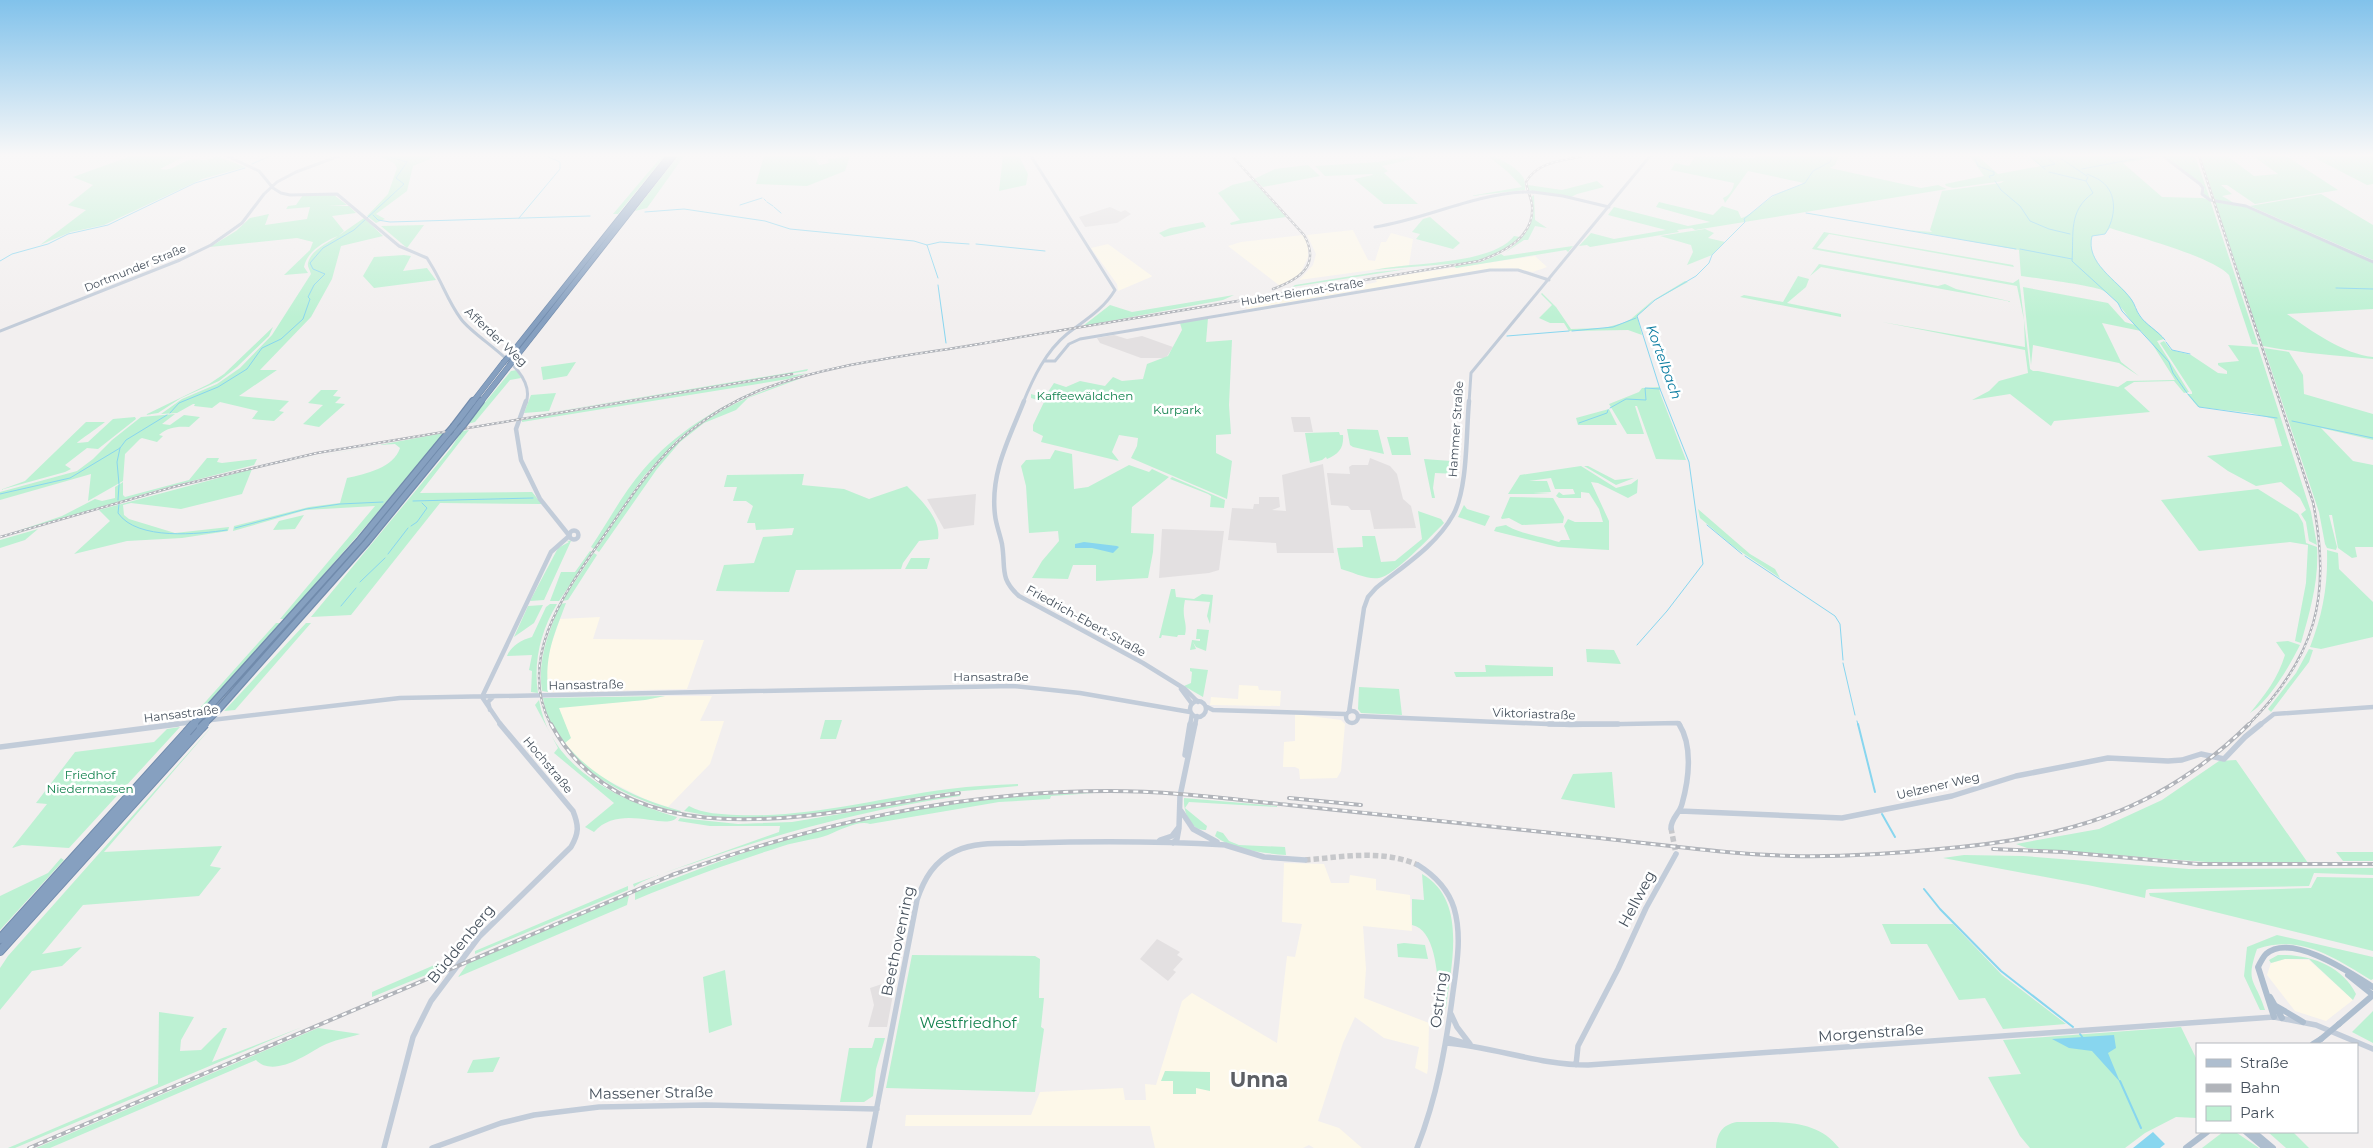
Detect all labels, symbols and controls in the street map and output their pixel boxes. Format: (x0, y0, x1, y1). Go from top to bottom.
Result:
street label: Dortmunder Straße (82, 241, 188, 295)
street label: Hubert-Biernat-Straße (1240, 275, 1365, 309)
street label: Afferder Weg (462, 304, 531, 369)
water label: Kortelbach (1642, 322, 1686, 402)
street label: Hammer Straße (1445, 380, 1466, 478)
park label: Kaffeewäldchen (1037, 388, 1133, 403)
park label: Kurpark (1153, 402, 1202, 417)
street label: Friedrich-Ebert-Straße (1024, 581, 1149, 660)
street label: Hansastraße (953, 669, 1029, 684)
street label: Hansastraße (548, 676, 624, 693)
street label: Hansastraße (143, 701, 219, 726)
street label: Viktoriastraße (1492, 705, 1576, 722)
street label: Hochstraße (520, 733, 576, 796)
park label: Friedhof Niedermassen (46, 767, 134, 796)
street label: Uelzener Weg (1895, 769, 1981, 802)
street label: Hellweg (1614, 867, 1659, 930)
street label: Beethovenring (877, 884, 918, 998)
street label: Büddenberg (423, 900, 498, 987)
street label: Ostring (1426, 971, 1451, 1029)
park label: Westfriedhof (919, 1013, 1018, 1032)
street label: Morgenstraße (1818, 1019, 1924, 1046)
legend (2196, 1043, 2358, 1133)
text: Straße (2240, 1053, 2289, 1072)
district label: Unna (1230, 1067, 1288, 1092)
text: Bahn (2240, 1078, 2280, 1097)
street label: Massener Straße (588, 1082, 713, 1103)
text: Park (2240, 1103, 2274, 1122)

